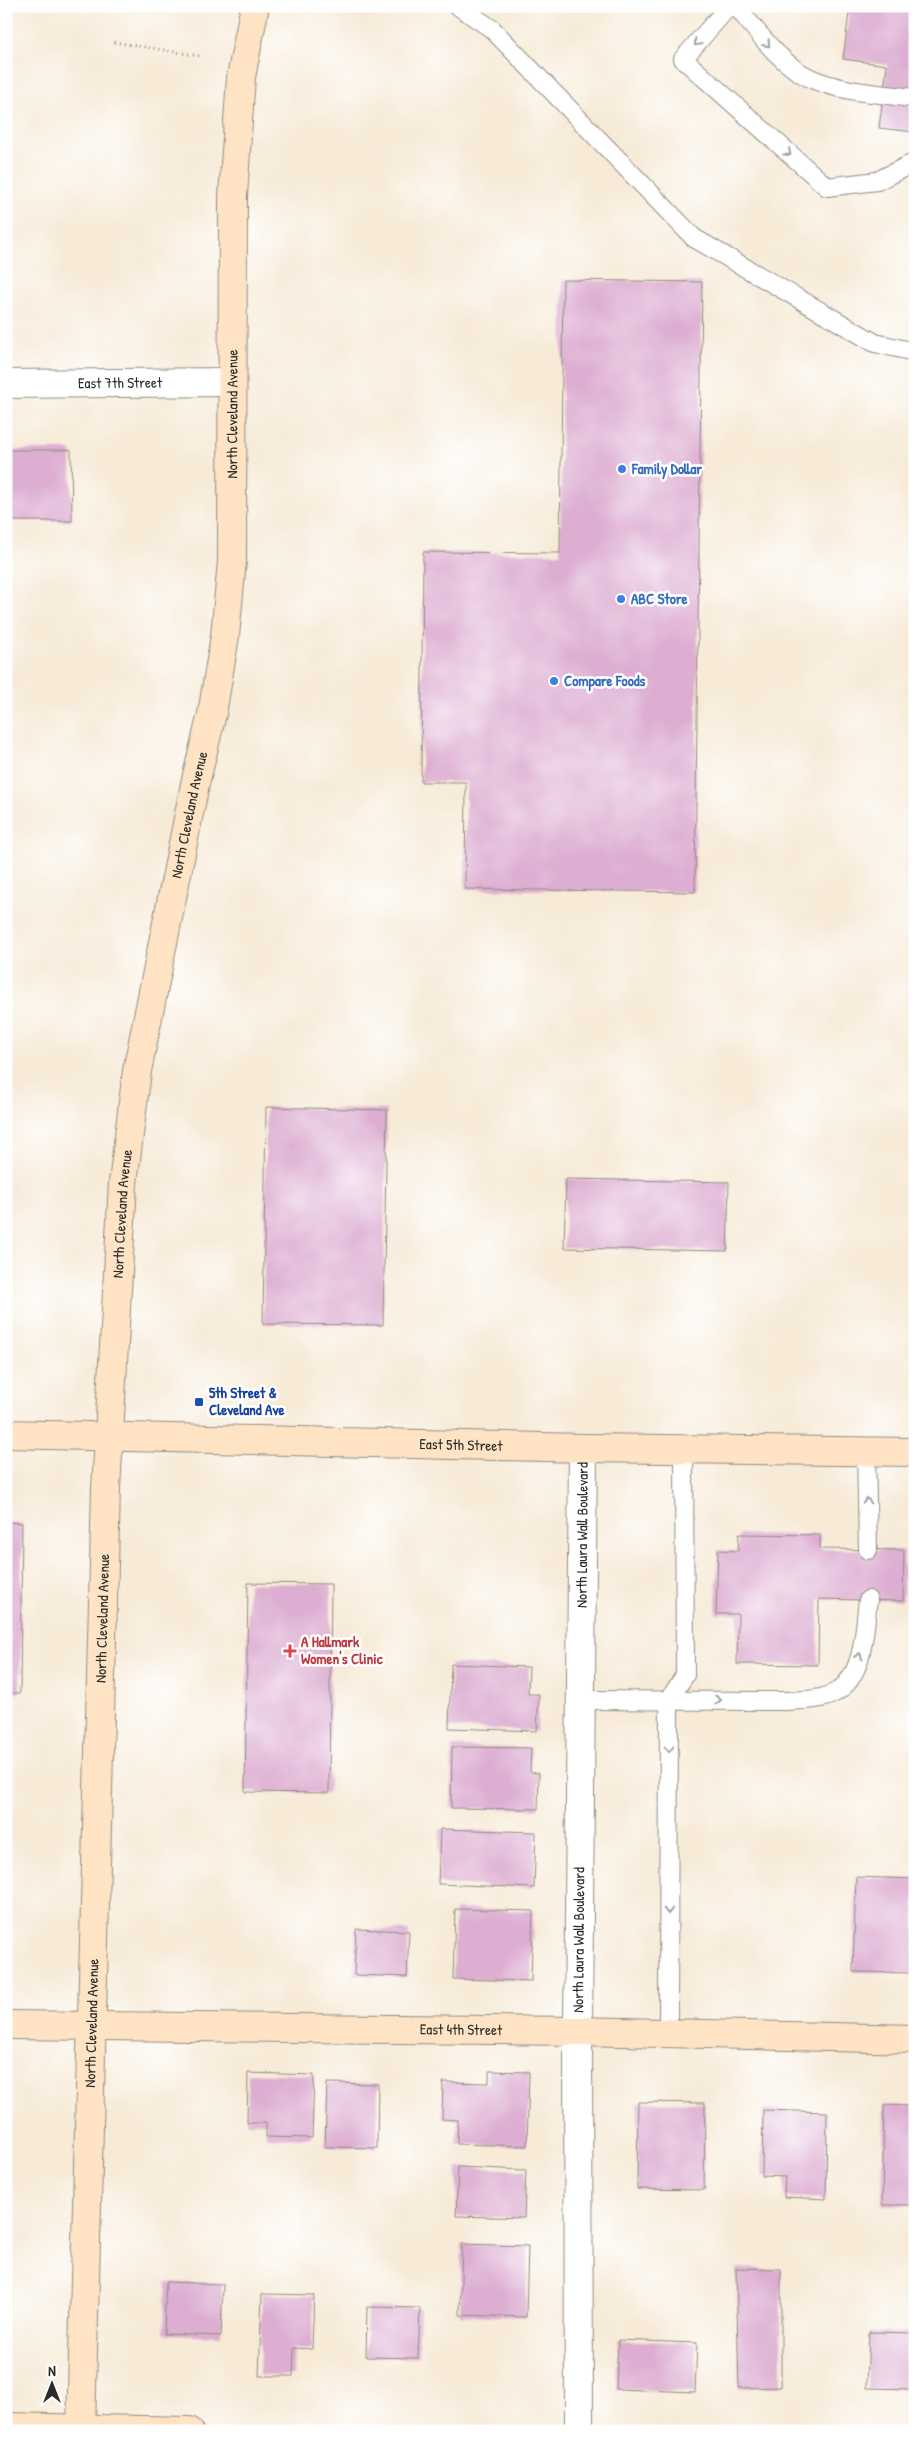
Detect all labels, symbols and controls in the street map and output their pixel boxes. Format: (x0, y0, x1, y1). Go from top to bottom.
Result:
one-way arrow (694, 38, 703, 47)
one-way arrow (761, 38, 770, 47)
one-way arrow (783, 147, 792, 156)
street label: North Cleveland Avenue (221, 349, 243, 478)
street label: East 7th Street (78, 372, 163, 393)
place label: Family Dollar (631, 458, 702, 480)
marker: Family Dollar (616, 463, 628, 475)
place label: ABC Store (631, 588, 687, 609)
marker: ABC Store (615, 593, 627, 605)
place label: Compare Foods (564, 670, 646, 692)
marker: Compare Foods (548, 675, 560, 687)
street label: North Cleveland Avenue (165, 749, 213, 880)
street label: North Cleveland Avenue (107, 1148, 137, 1279)
place label: 5th Street & Cleveland Ave (209, 1382, 284, 1420)
marker: 5th Street & Cleveland Ave (193, 1396, 205, 1408)
street label: East 5th Street (419, 1433, 504, 1456)
street label: North Laura Wall Boulevard (571, 1462, 593, 1608)
one-way arrow (862, 1497, 872, 1504)
street label: North Cleveland Avenue (90, 1553, 114, 1683)
place label: A Hallmark Women's Clinic (301, 1631, 384, 1669)
marker: A Hallmark Women's Clinic (283, 1644, 297, 1658)
one-way arrow (853, 1653, 863, 1661)
one-way arrow (714, 1695, 722, 1705)
one-way arrow (664, 1746, 674, 1753)
street label: North Laura Wall Boulevard (567, 1867, 589, 2013)
one-way arrow (663, 1908, 673, 1916)
street label: North Cleveland Avenue (79, 1958, 104, 2088)
street label: East 4th Street (420, 2018, 503, 2040)
north arrow (28, 2360, 78, 2410)
text: N (48, 2361, 56, 2380)

